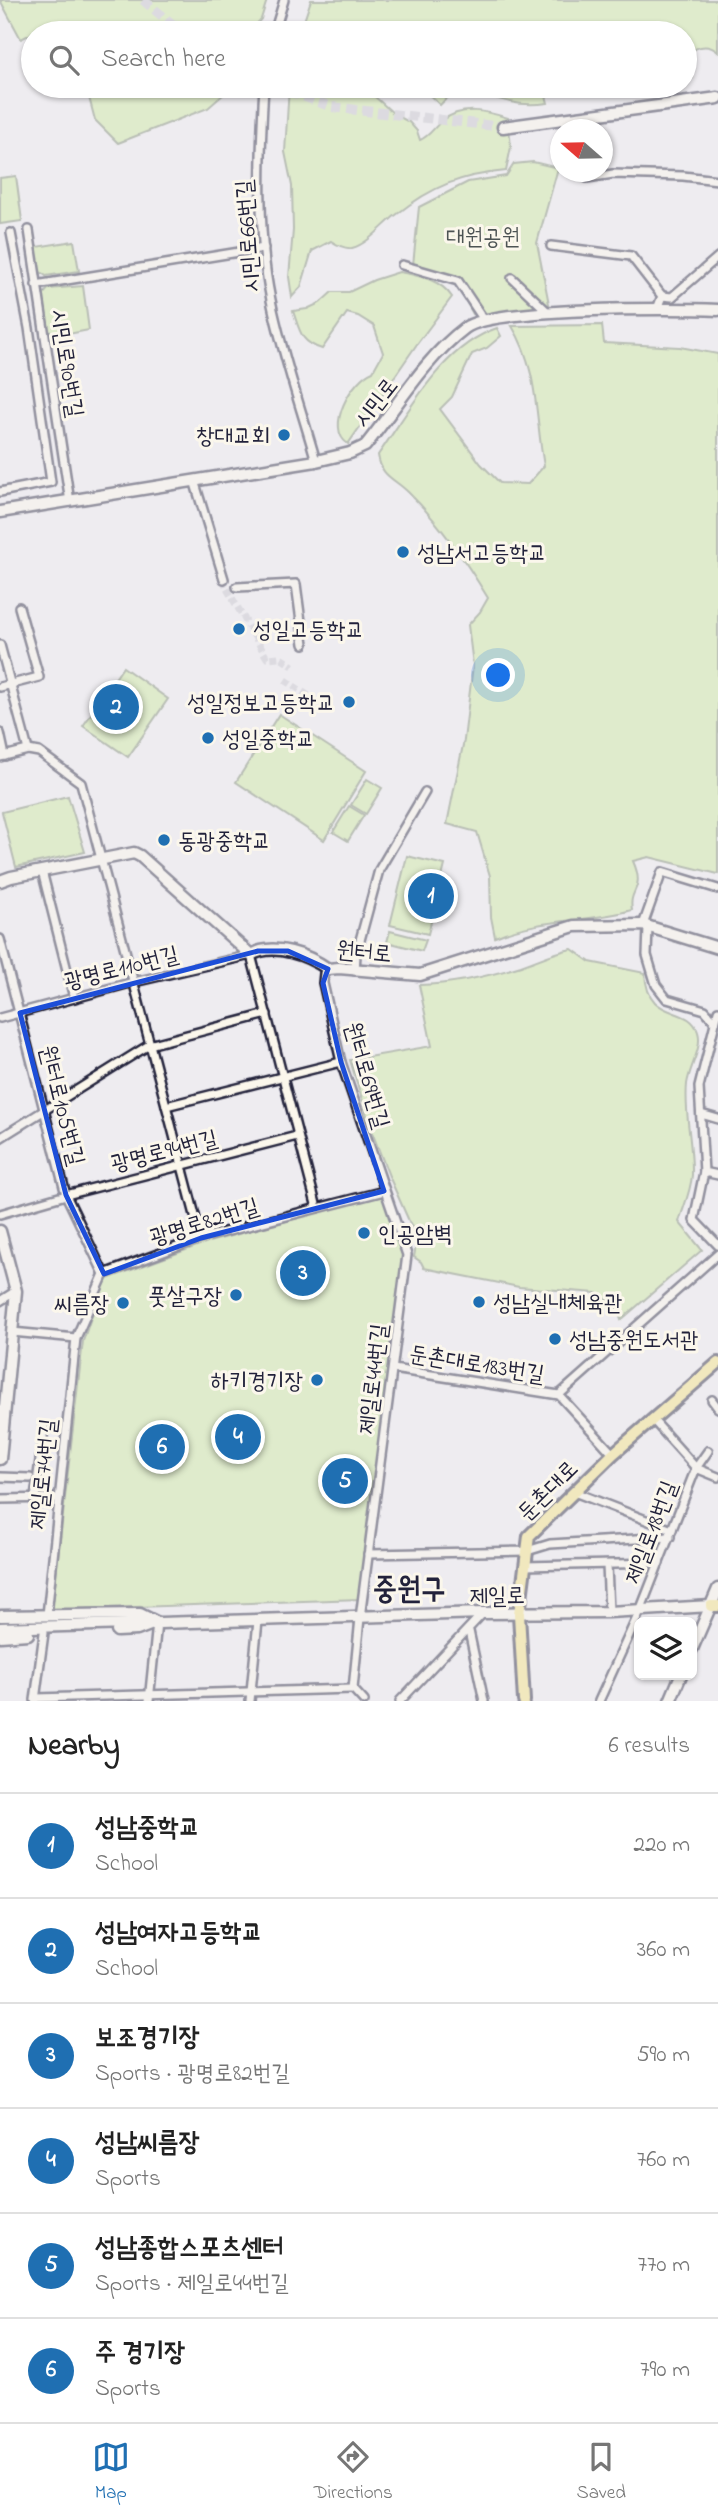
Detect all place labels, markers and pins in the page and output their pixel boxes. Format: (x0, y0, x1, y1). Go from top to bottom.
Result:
place label: 창대교회 (196, 421, 270, 454)
marker: 창대교회 (276, 427, 292, 443)
place label: 성남서고등학교 (417, 538, 547, 571)
marker: 성남서고등학교 (395, 544, 411, 560)
place label: 성일고등학교 (253, 615, 364, 648)
marker: 성일고등학교 (231, 621, 247, 637)
pin: 2 (93, 681, 139, 733)
place label: 성일정보고등학교 (187, 688, 335, 721)
marker: 성일정보고등학교 (341, 694, 357, 710)
place label: 성일중학교 (222, 724, 315, 757)
marker: 성일중학교 (200, 730, 216, 746)
place label: 동광중학교 (178, 826, 271, 859)
marker: 동광중학교 (156, 832, 172, 848)
pin: 1 (408, 870, 454, 922)
place label: 인공암벽 (378, 1219, 452, 1252)
marker: 인공암벽 (356, 1225, 372, 1241)
pin: 3 (280, 1247, 326, 1299)
place label: 풋살구장 (148, 1281, 222, 1314)
marker: 풋살구장 (228, 1287, 244, 1303)
place label: 성남실내체육관 (493, 1288, 623, 1321)
place label: 씨름장 (53, 1289, 109, 1322)
marker: 성남실내체육관 (471, 1294, 487, 1310)
marker: 씨름장 (115, 1295, 131, 1311)
place label: 성남중원도서관 (569, 1325, 699, 1358)
marker: 성남중원도서관 (547, 1331, 563, 1347)
place label: 하키경기장 (210, 1366, 303, 1399)
marker: 하키경기장 (309, 1372, 325, 1388)
pin: 4 (215, 1411, 261, 1463)
pin: 6 (139, 1421, 185, 1473)
pin: 5 (322, 1455, 368, 1507)

